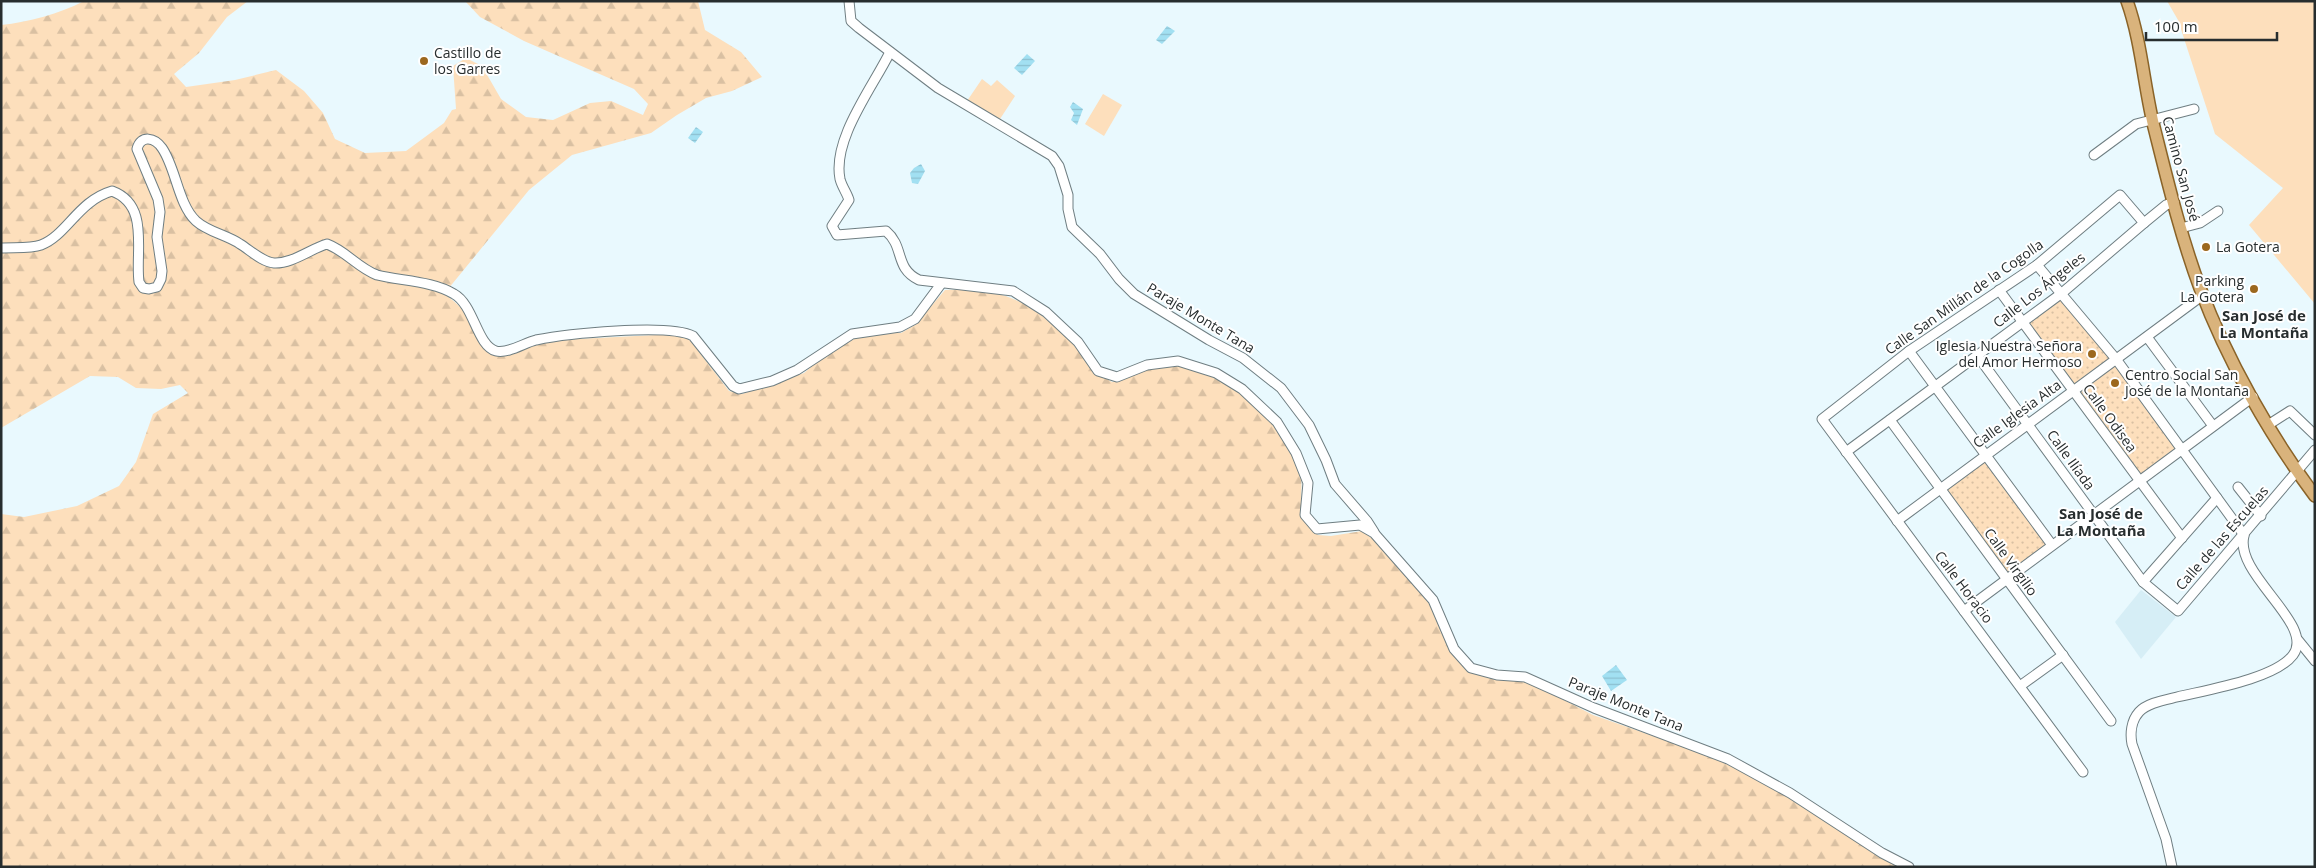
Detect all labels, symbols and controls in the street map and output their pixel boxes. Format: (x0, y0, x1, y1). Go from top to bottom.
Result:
scale bar (2146, 10, 2277, 42)
text: 100 m (2154, 16, 2198, 36)
place label: Castillo de los Garres (434, 43, 501, 78)
marker: Castillo de los Garres (418, 55, 430, 67)
street label: Camino San José (2158, 114, 2205, 224)
street label: Calle San Millán de la Cogolla (1881, 235, 2047, 359)
place label: La Gotera (2216, 237, 2280, 256)
marker: La Gotera (2200, 241, 2212, 253)
street label: Calle Los Ángeles (1989, 247, 2089, 332)
place label: Parking La Gotera (2180, 271, 2244, 306)
street label: Paraje Monte Tana (1144, 278, 1259, 357)
marker: Parking La Gotera (2248, 283, 2260, 295)
district label: San José de La Montaña (2219, 305, 2309, 342)
place label: Iglesia Nuestra Señora del Amor Hermoso (1936, 336, 2082, 371)
marker: Iglesia Nuestra Señora del Amor Hermoso (2086, 348, 2098, 360)
place label: Centro Social San José de la Montaña (2123, 365, 2249, 400)
street label: Calle Iglesia Alta (1969, 375, 2065, 452)
marker: Centro Social San José de la Montaña (2109, 377, 2121, 389)
street label: Calle Odisea (2079, 380, 2142, 456)
street label: Calle Ilíada (2043, 426, 2100, 494)
street label: Calle de las Escuelas (2171, 481, 2272, 594)
district label: San José de La Montaña (2056, 503, 2146, 540)
street label: Calle Virgilio (1980, 524, 2042, 599)
street label: Calle Horacio (1931, 547, 1998, 627)
street label: Paraje Monte Tana (1566, 672, 1687, 735)

